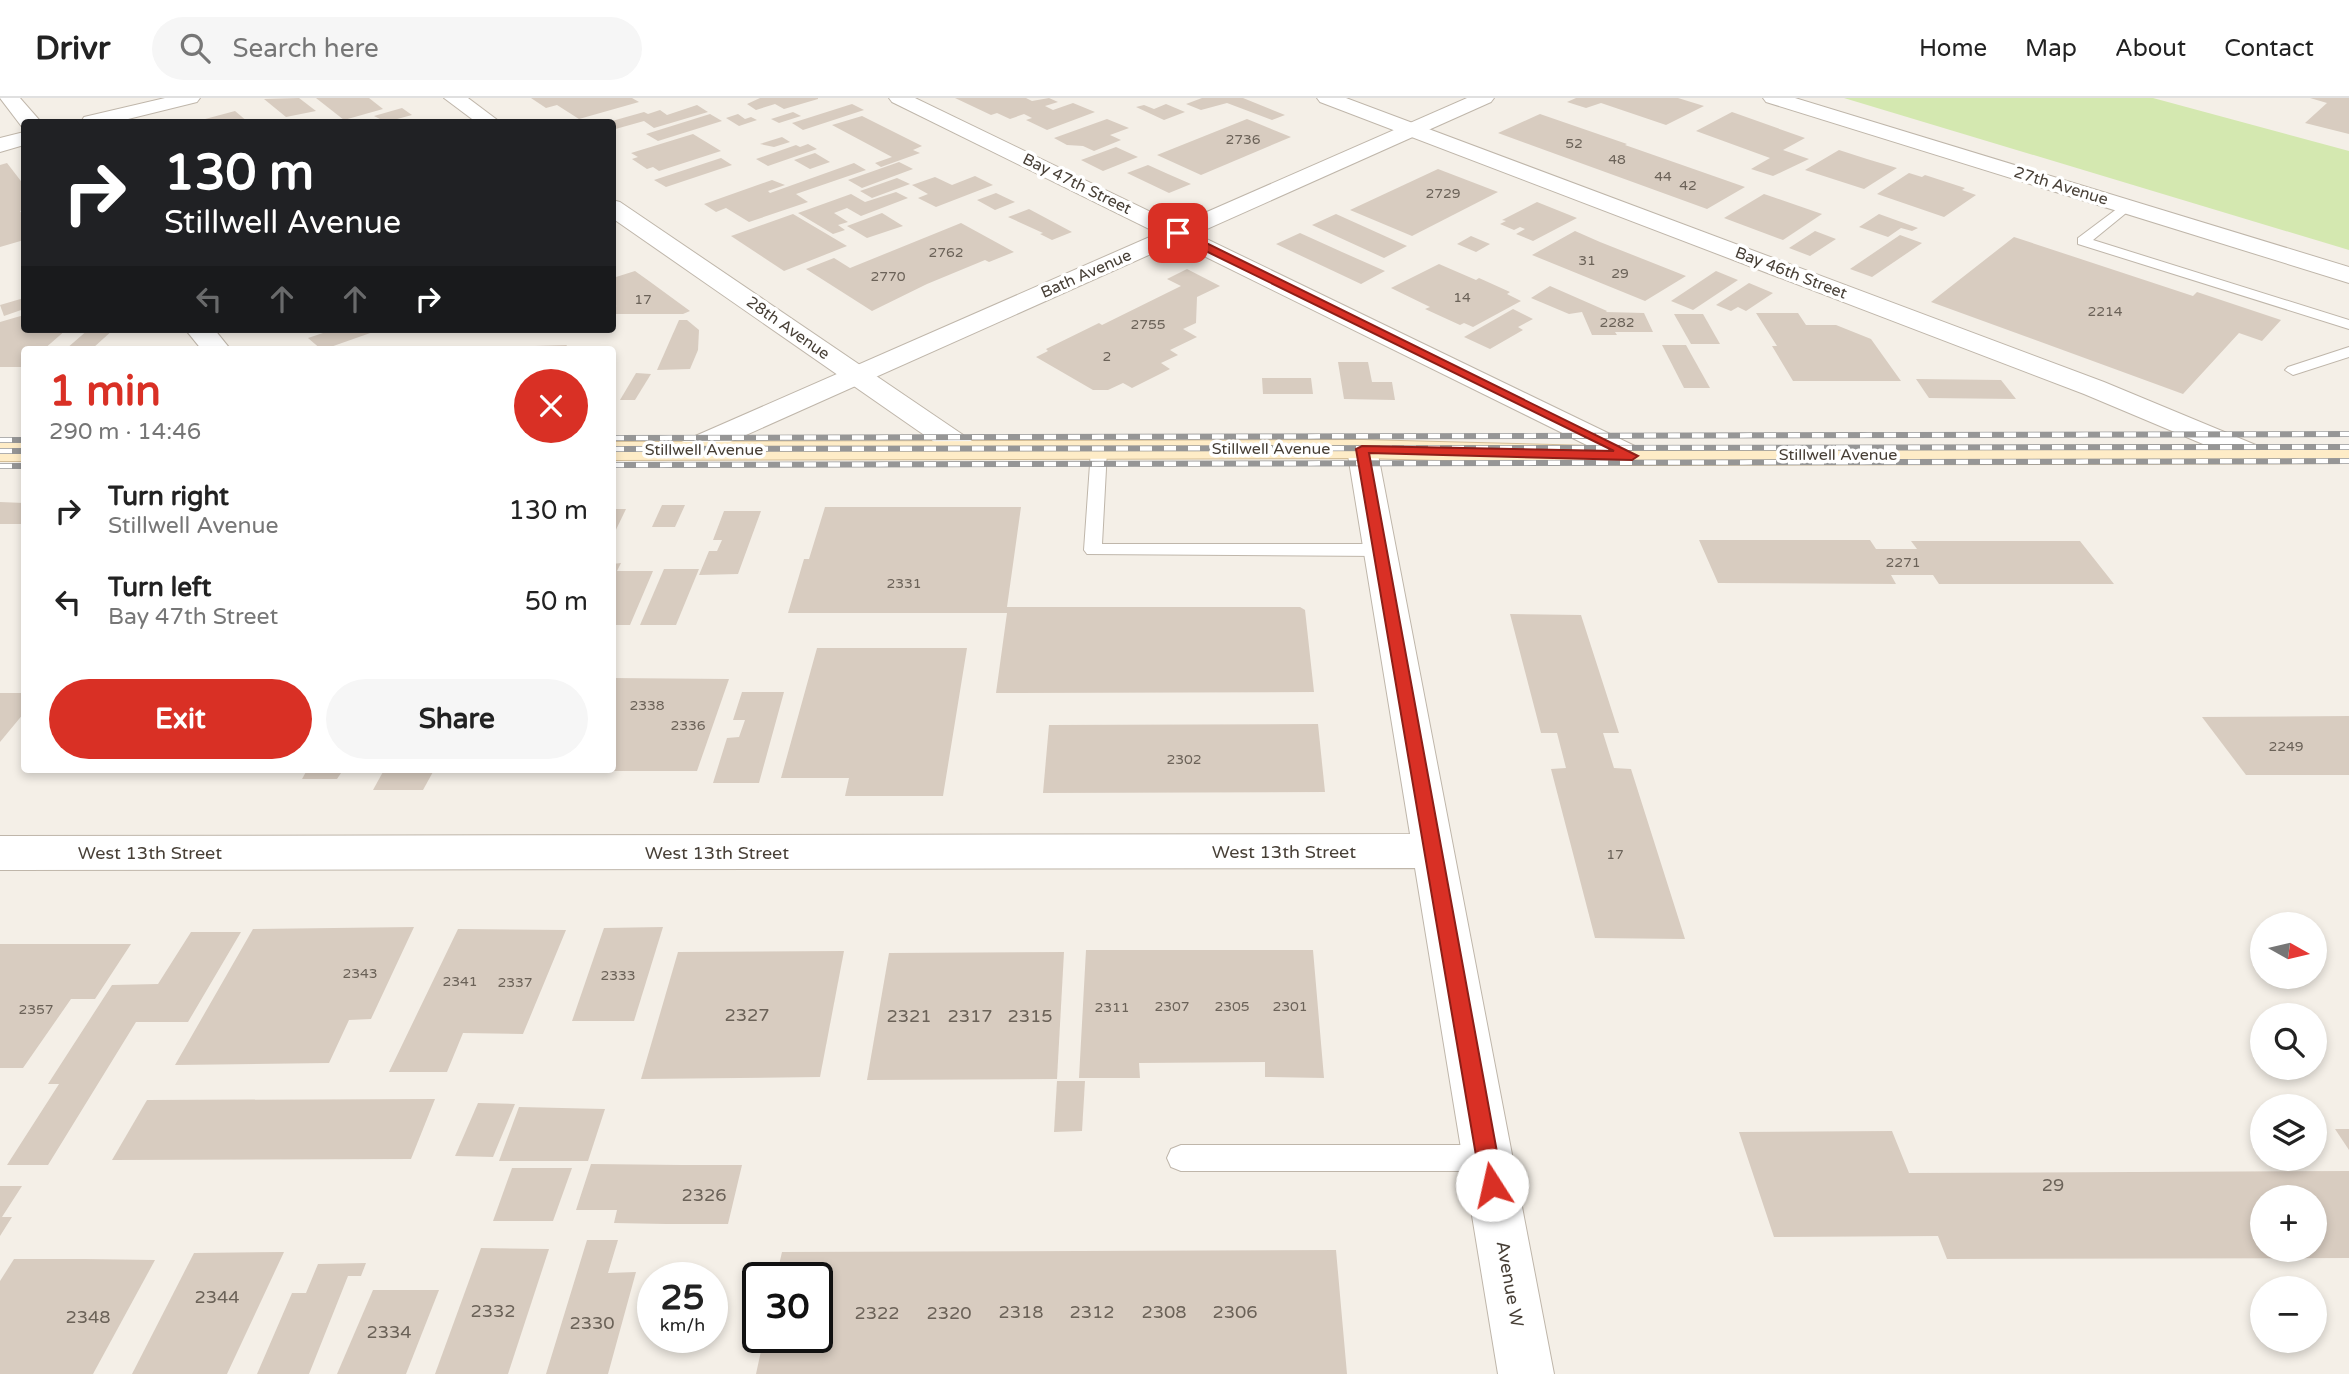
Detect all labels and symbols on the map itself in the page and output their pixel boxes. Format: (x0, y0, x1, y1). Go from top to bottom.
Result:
house number: 2736 (1225, 131, 1261, 148)
house number: 52 (1565, 135, 1583, 152)
street label: Bay 47th Street (1019, 149, 1135, 219)
house number: 48 (1608, 151, 1626, 168)
street label: 27th Avenue (2012, 162, 2110, 210)
house number: 44 (1654, 168, 1672, 185)
house number: 42 (1679, 177, 1697, 194)
house number: 2729 (1425, 185, 1461, 202)
pin (1148, 203, 1208, 263)
street label: Bay 46th Street (1732, 242, 1850, 304)
house number: 2762 (928, 244, 964, 261)
street label: Bath Avenue (1038, 245, 1134, 303)
house number: 31 (1578, 252, 1596, 269)
house number: 29 (1611, 265, 1629, 282)
house number: 2770 (870, 268, 906, 285)
house number: 14 (1453, 289, 1471, 306)
house number: 17 (634, 291, 652, 308)
street label: 28th Avenue (742, 292, 834, 364)
house number: 2214 (2087, 303, 2123, 320)
house number: 2282 (1599, 314, 1635, 331)
house number: 2755 (1130, 316, 1166, 333)
house number: 2 (1103, 348, 1111, 365)
street label: Stillwell Avenue (1212, 439, 1330, 459)
street label: Stillwell Avenue (645, 440, 763, 460)
street label: Stillwell Avenue (1779, 445, 1897, 465)
house number: 2271 (1885, 554, 1921, 571)
house number: 2331 (886, 575, 922, 592)
house number: 2338 (629, 697, 665, 714)
house number: 2336 (670, 717, 706, 734)
house number: 2249 (2268, 738, 2304, 755)
house number: 2302 (1166, 751, 1202, 768)
street label: West 13th Street (1212, 841, 1356, 863)
street label: West 13th Street (78, 842, 222, 864)
street label: West 13th Street (645, 842, 789, 864)
house number: 17 (1606, 846, 1624, 863)
north arrow (2250, 912, 2328, 989)
house number: 2343 (342, 965, 378, 982)
house number: 2333 (600, 967, 636, 984)
house number: 2341 (442, 973, 478, 990)
house number: 2337 (497, 974, 533, 991)
house number: 2307 (1154, 998, 1190, 1015)
house number: 2305 (1214, 998, 1250, 1015)
house number: 2301 (1272, 998, 1308, 1015)
house number: 2311 (1094, 999, 1130, 1016)
house number: 2357 (18, 1001, 54, 1018)
house number: 2327 (724, 1004, 770, 1026)
house number: 2321 (886, 1005, 932, 1027)
house number: 2317 (947, 1005, 993, 1027)
house number: 2315 (1007, 1005, 1053, 1027)
position arrow (1455, 1148, 1529, 1222)
house number: 29 (2042, 1174, 2064, 1196)
house number: 2326 (681, 1184, 727, 1206)
street label: Avenue W (1492, 1239, 1528, 1329)
speed limit sign: 30 (742, 1262, 833, 1353)
house number: 2344 (194, 1286, 240, 1308)
house number: 2332 (470, 1300, 516, 1322)
house number: 2318 (998, 1301, 1044, 1323)
house number: 2312 (1069, 1301, 1115, 1323)
house number: 2308 (1141, 1301, 1187, 1323)
house number: 2306 (1212, 1301, 1258, 1323)
house number: 2322 (854, 1302, 900, 1324)
house number: 2320 (926, 1302, 972, 1324)
house number: 2348 (65, 1306, 111, 1328)
house number: 2330 (569, 1312, 615, 1334)
house number: 2334 (366, 1321, 412, 1343)

